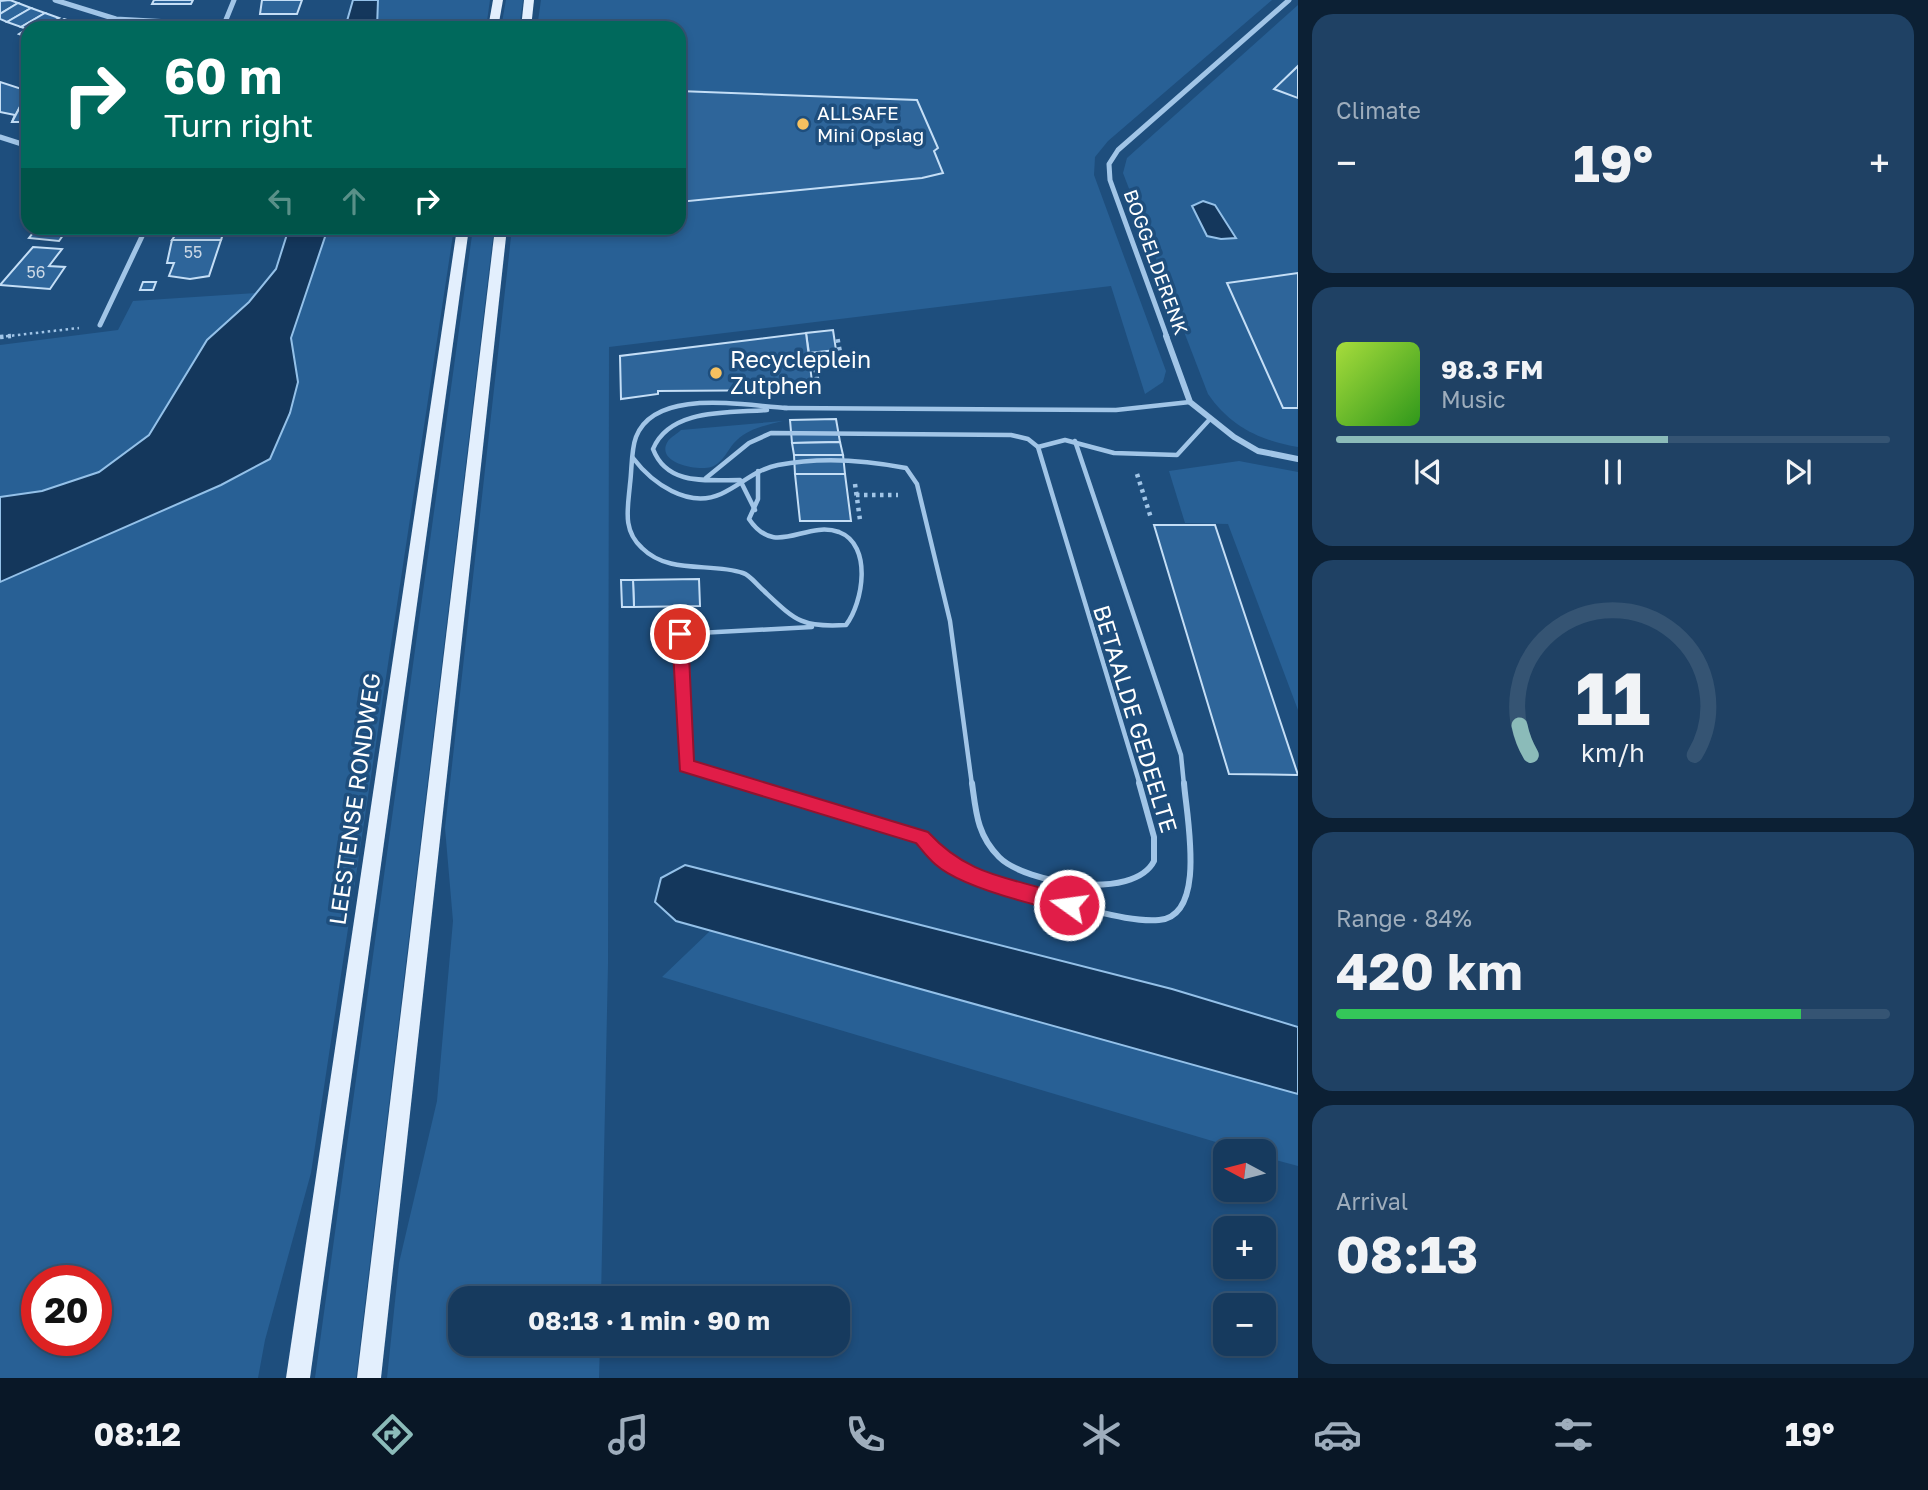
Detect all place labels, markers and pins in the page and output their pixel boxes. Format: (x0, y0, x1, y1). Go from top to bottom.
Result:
place label: ALLSAFE Mini Opslag (817, 101, 924, 146)
marker: ALLSAFE Mini Opslag (795, 116, 811, 132)
place label: Recycleplein Zutphen (730, 345, 871, 399)
marker: Recycleplein Zutphen (708, 365, 724, 381)
pin (650, 604, 710, 664)

